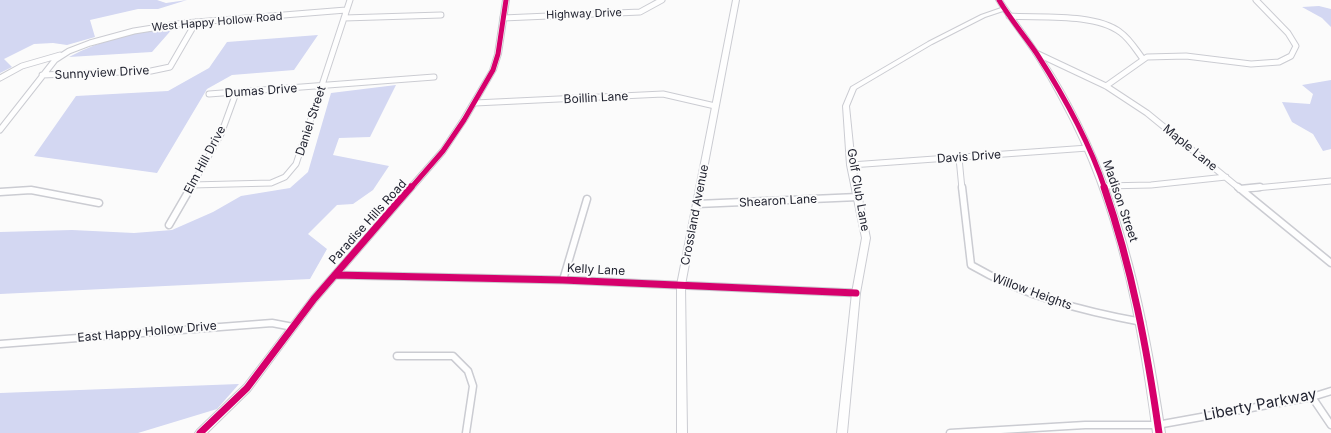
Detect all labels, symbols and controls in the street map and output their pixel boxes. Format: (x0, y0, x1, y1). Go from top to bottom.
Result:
street label: Highway Drive (546, 6, 622, 22)
street label: West Happy Hollow Road (151, 10, 283, 34)
street label: Sunnyview Drive (54, 63, 150, 83)
street label: Dumas Drive (224, 81, 298, 101)
street label: Daniel Street (293, 84, 329, 158)
street label: Boillin Lane (563, 89, 629, 107)
street label: Maple Lane (1160, 122, 1220, 174)
street label: Elm Hill Drive (181, 124, 229, 196)
street label: Golf Club Lane (844, 147, 872, 233)
street label: Davis Drive (936, 148, 1002, 166)
street label: Madison Street (1099, 158, 1141, 244)
street label: Crossland Avenue (678, 163, 712, 267)
street label: Paradise Hills Road (326, 177, 410, 267)
street label: Shearon Lane (739, 192, 817, 210)
street label: Kelly Lane (567, 261, 625, 279)
street label: Willow Heights (990, 271, 1074, 313)
street label: East Happy Hollow Drive (77, 319, 217, 345)
street label: Liberty Parkway (1202, 385, 1318, 425)

